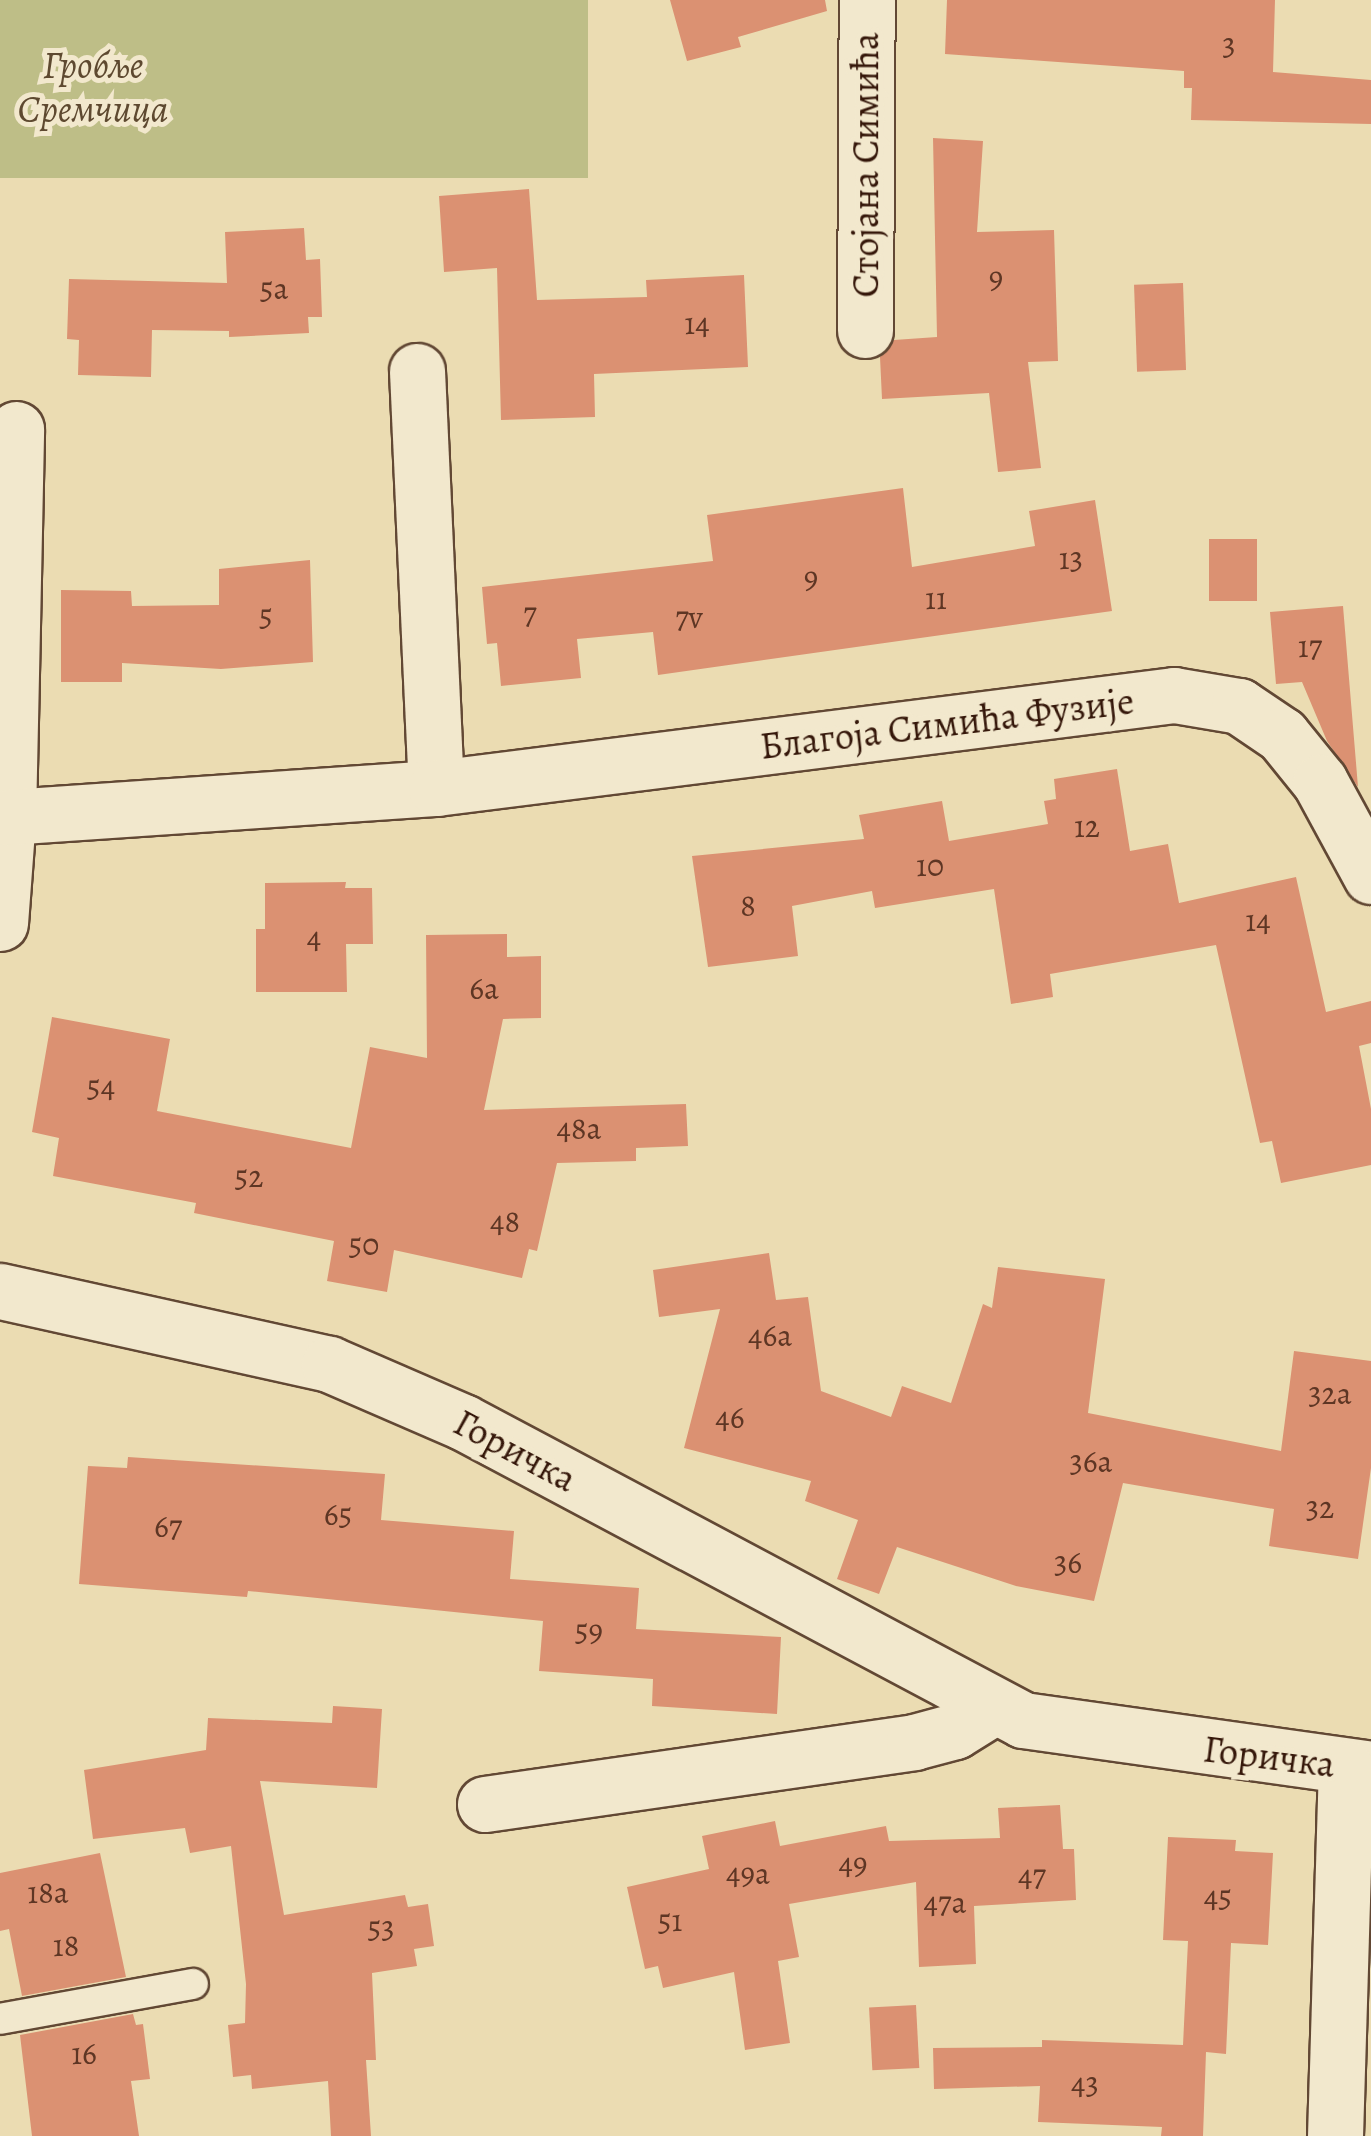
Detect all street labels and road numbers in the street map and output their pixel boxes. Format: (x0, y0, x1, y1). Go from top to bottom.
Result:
street label: Стојана Симића (843, 33, 889, 297)
street label: Благоја Симића Фузије (757, 678, 1137, 770)
street label: Горичка (446, 1400, 584, 1502)
street label: Горичка (1201, 1726, 1337, 1788)

